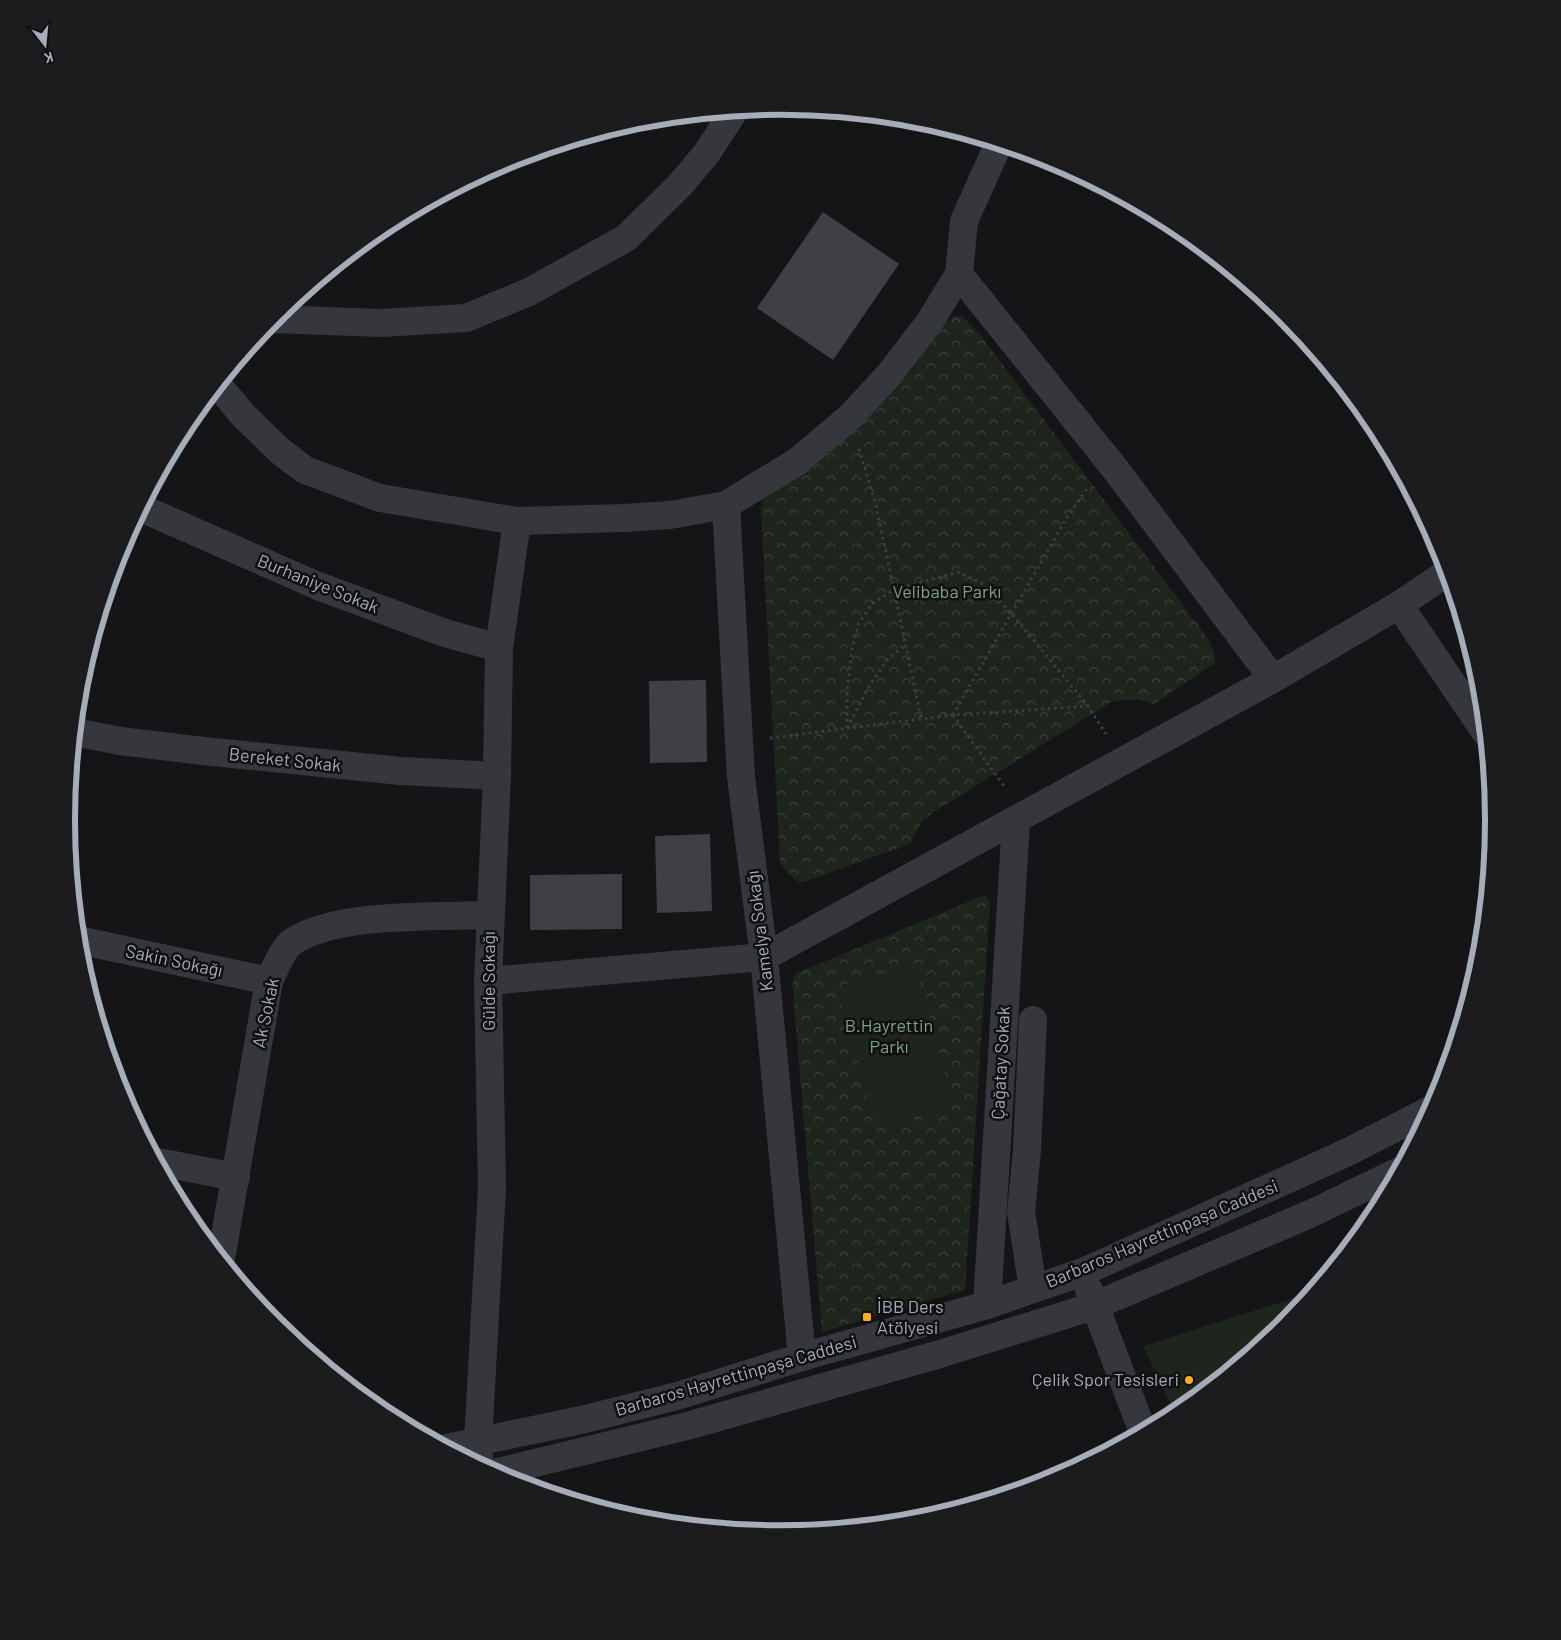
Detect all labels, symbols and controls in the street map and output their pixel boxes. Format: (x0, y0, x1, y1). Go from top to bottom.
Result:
north arrow (20, 20, 70, 70)
text: K (42, 49, 55, 67)
street label: Burhaniye Sokak (254, 549, 382, 617)
park label: Velibaba Parkı (893, 580, 1001, 602)
street label: Bereket Sokak (228, 742, 342, 776)
street label: Kamelya Sokağı (741, 870, 777, 993)
street label: Gülde Sokağı (477, 931, 499, 1031)
street label: Sakin Sokağı (124, 939, 225, 981)
street label: Ak Sokak (247, 976, 283, 1050)
street label: Çağatay Sokak (986, 1006, 1014, 1120)
park label: B.Hayrettin Parkı (845, 1014, 933, 1057)
street label: Barbaros Hayrettinpaşa Caddesi (1042, 1174, 1281, 1292)
place label: İBB Ders Atölyesi (877, 1295, 944, 1338)
marker: İBB Ders Atölyesi (861, 1311, 873, 1323)
street label: Barbaros Hayrettinpaşa Caddesi (613, 1330, 859, 1420)
place label: Çelik Spor Tesisleri (1032, 1368, 1179, 1390)
marker: Çelik Spor Tesisleri (1183, 1374, 1195, 1386)

